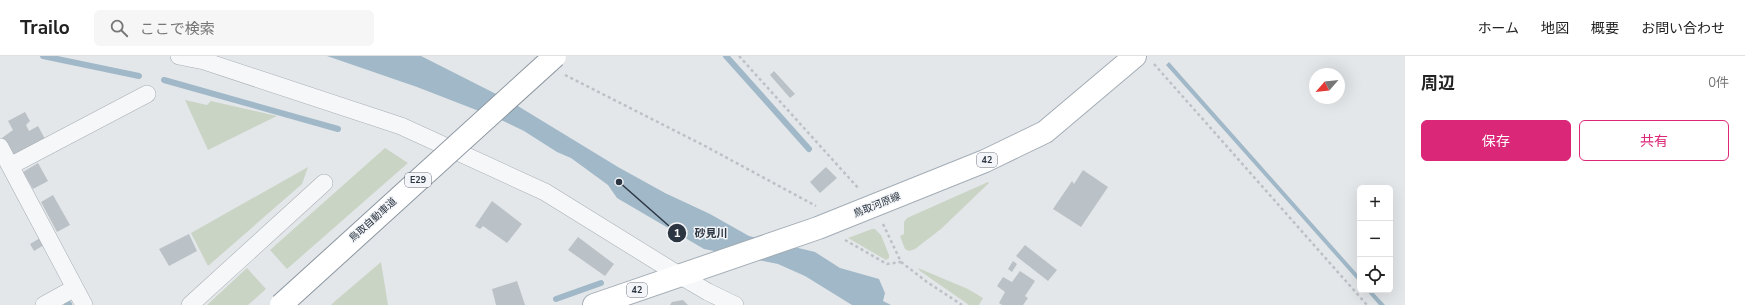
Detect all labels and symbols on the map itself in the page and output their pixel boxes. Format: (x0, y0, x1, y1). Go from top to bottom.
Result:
north arrow (1309, 68, 1345, 104)
road number: 42 (977, 153, 997, 167)
road number: E29 (405, 173, 431, 187)
street label: 鳥取河原線 (851, 189, 903, 221)
street label: 鳥取自動車道 (346, 195, 400, 245)
callout: 砂見川 (667, 221, 736, 244)
text: 1 (673, 225, 681, 241)
text: 砂見川 (695, 226, 728, 241)
road number: 42 (627, 283, 647, 297)

